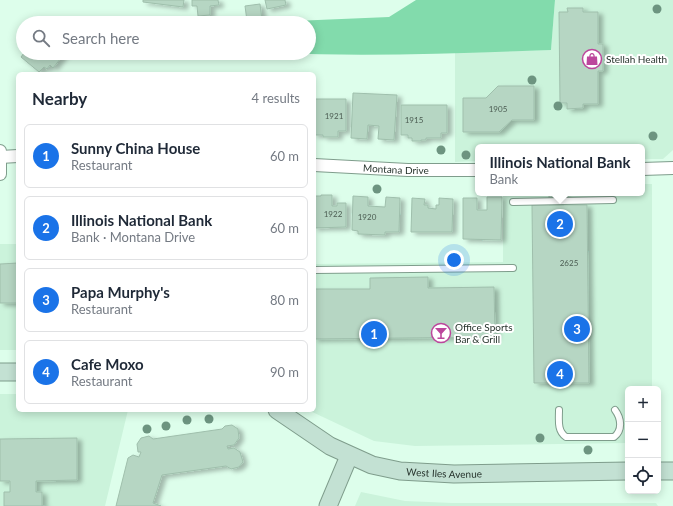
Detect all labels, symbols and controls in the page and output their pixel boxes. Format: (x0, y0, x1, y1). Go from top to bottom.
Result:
search box (16, 16, 316, 60)
icon: search (30, 27, 52, 49)
text: Search here (62, 29, 139, 47)
shop icon: Stellah Health (581, 48, 603, 70)
place label: Stellah Health (606, 53, 667, 65)
text: Nearby (32, 88, 87, 109)
text: 4 results (252, 90, 300, 106)
house number: 1905 (489, 104, 508, 114)
house number: 1921 (325, 111, 344, 121)
house number: 1915 (405, 115, 424, 125)
text: Sunny China House (71, 139, 200, 157)
popup (475, 144, 645, 196)
text: 1 (42, 148, 50, 164)
text: 60 m (270, 148, 299, 164)
text: Illinois National Bank (489, 153, 631, 171)
text: Restaurant (71, 157, 133, 173)
street label: Montana Drive (363, 162, 429, 176)
text: Bank (489, 171, 518, 187)
house number: 1922 (324, 209, 343, 219)
pin: 2 (547, 209, 573, 239)
text: Illinois National Bank (71, 211, 212, 229)
house number: 1920 (358, 212, 377, 222)
text: 2 (42, 220, 50, 236)
text: 60 m (270, 220, 299, 236)
text: Bank · Montana Drive (71, 229, 195, 245)
your location (444, 250, 464, 270)
house number: 2625 (560, 258, 579, 268)
text: Papa Murphy's (71, 283, 170, 301)
text: 3 (42, 292, 50, 308)
text: 80 m (270, 292, 299, 308)
text: Restaurant (71, 301, 133, 317)
pin: 3 (564, 314, 590, 344)
pin: 1 (361, 319, 387, 349)
place label: Office Sports Bar & Grill (455, 321, 513, 345)
bar icon: Office Sports Bar & Grill (430, 322, 452, 344)
text: Cafe Moxo (71, 355, 144, 373)
pin: 4 (547, 359, 573, 389)
text: 4 (42, 364, 50, 380)
text: 90 m (270, 364, 299, 380)
text: Restaurant (71, 373, 133, 389)
map controls (625, 386, 661, 494)
button: + (625, 386, 661, 422)
button: − (625, 422, 661, 458)
button: locate (625, 458, 661, 494)
street label: West Iles Avenue (406, 465, 482, 480)

